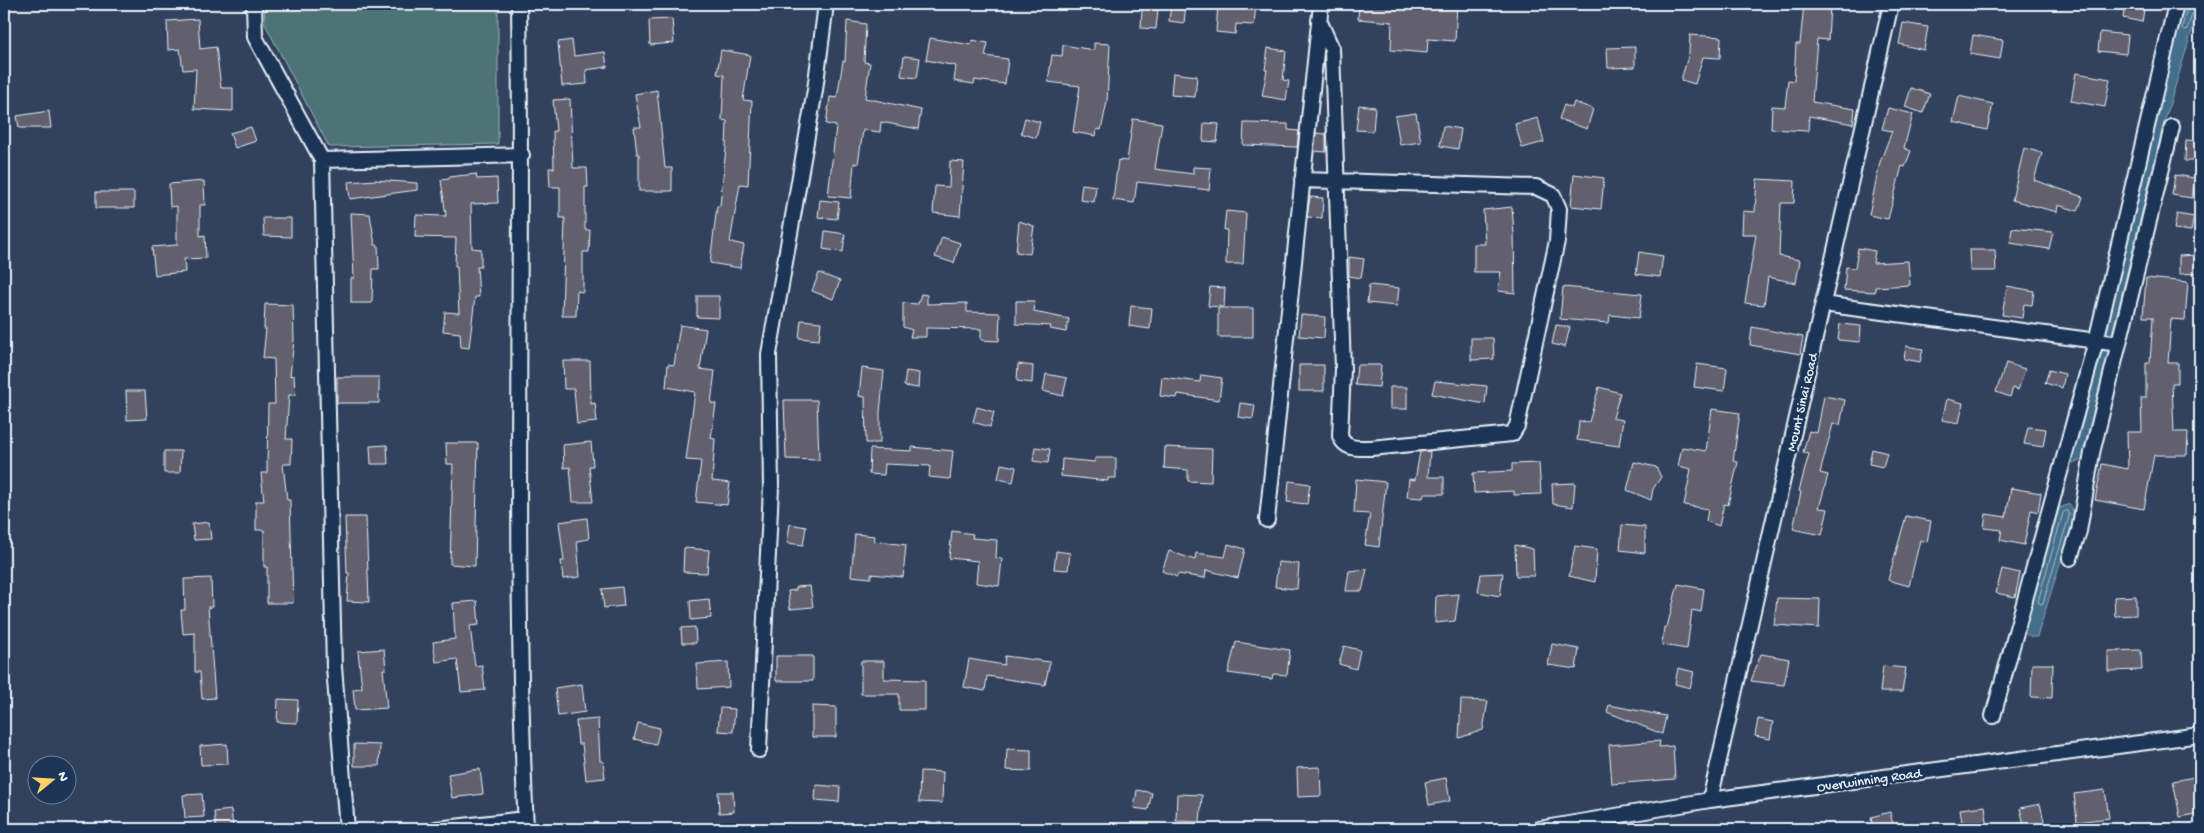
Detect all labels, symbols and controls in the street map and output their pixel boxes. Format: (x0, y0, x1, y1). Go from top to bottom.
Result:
street label: Mount Sinai Road (1784, 350, 1823, 453)
north arrow (28, 756, 78, 806)
street label: Overwinning Road (1816, 765, 1925, 797)
text: N (52, 770, 71, 784)

